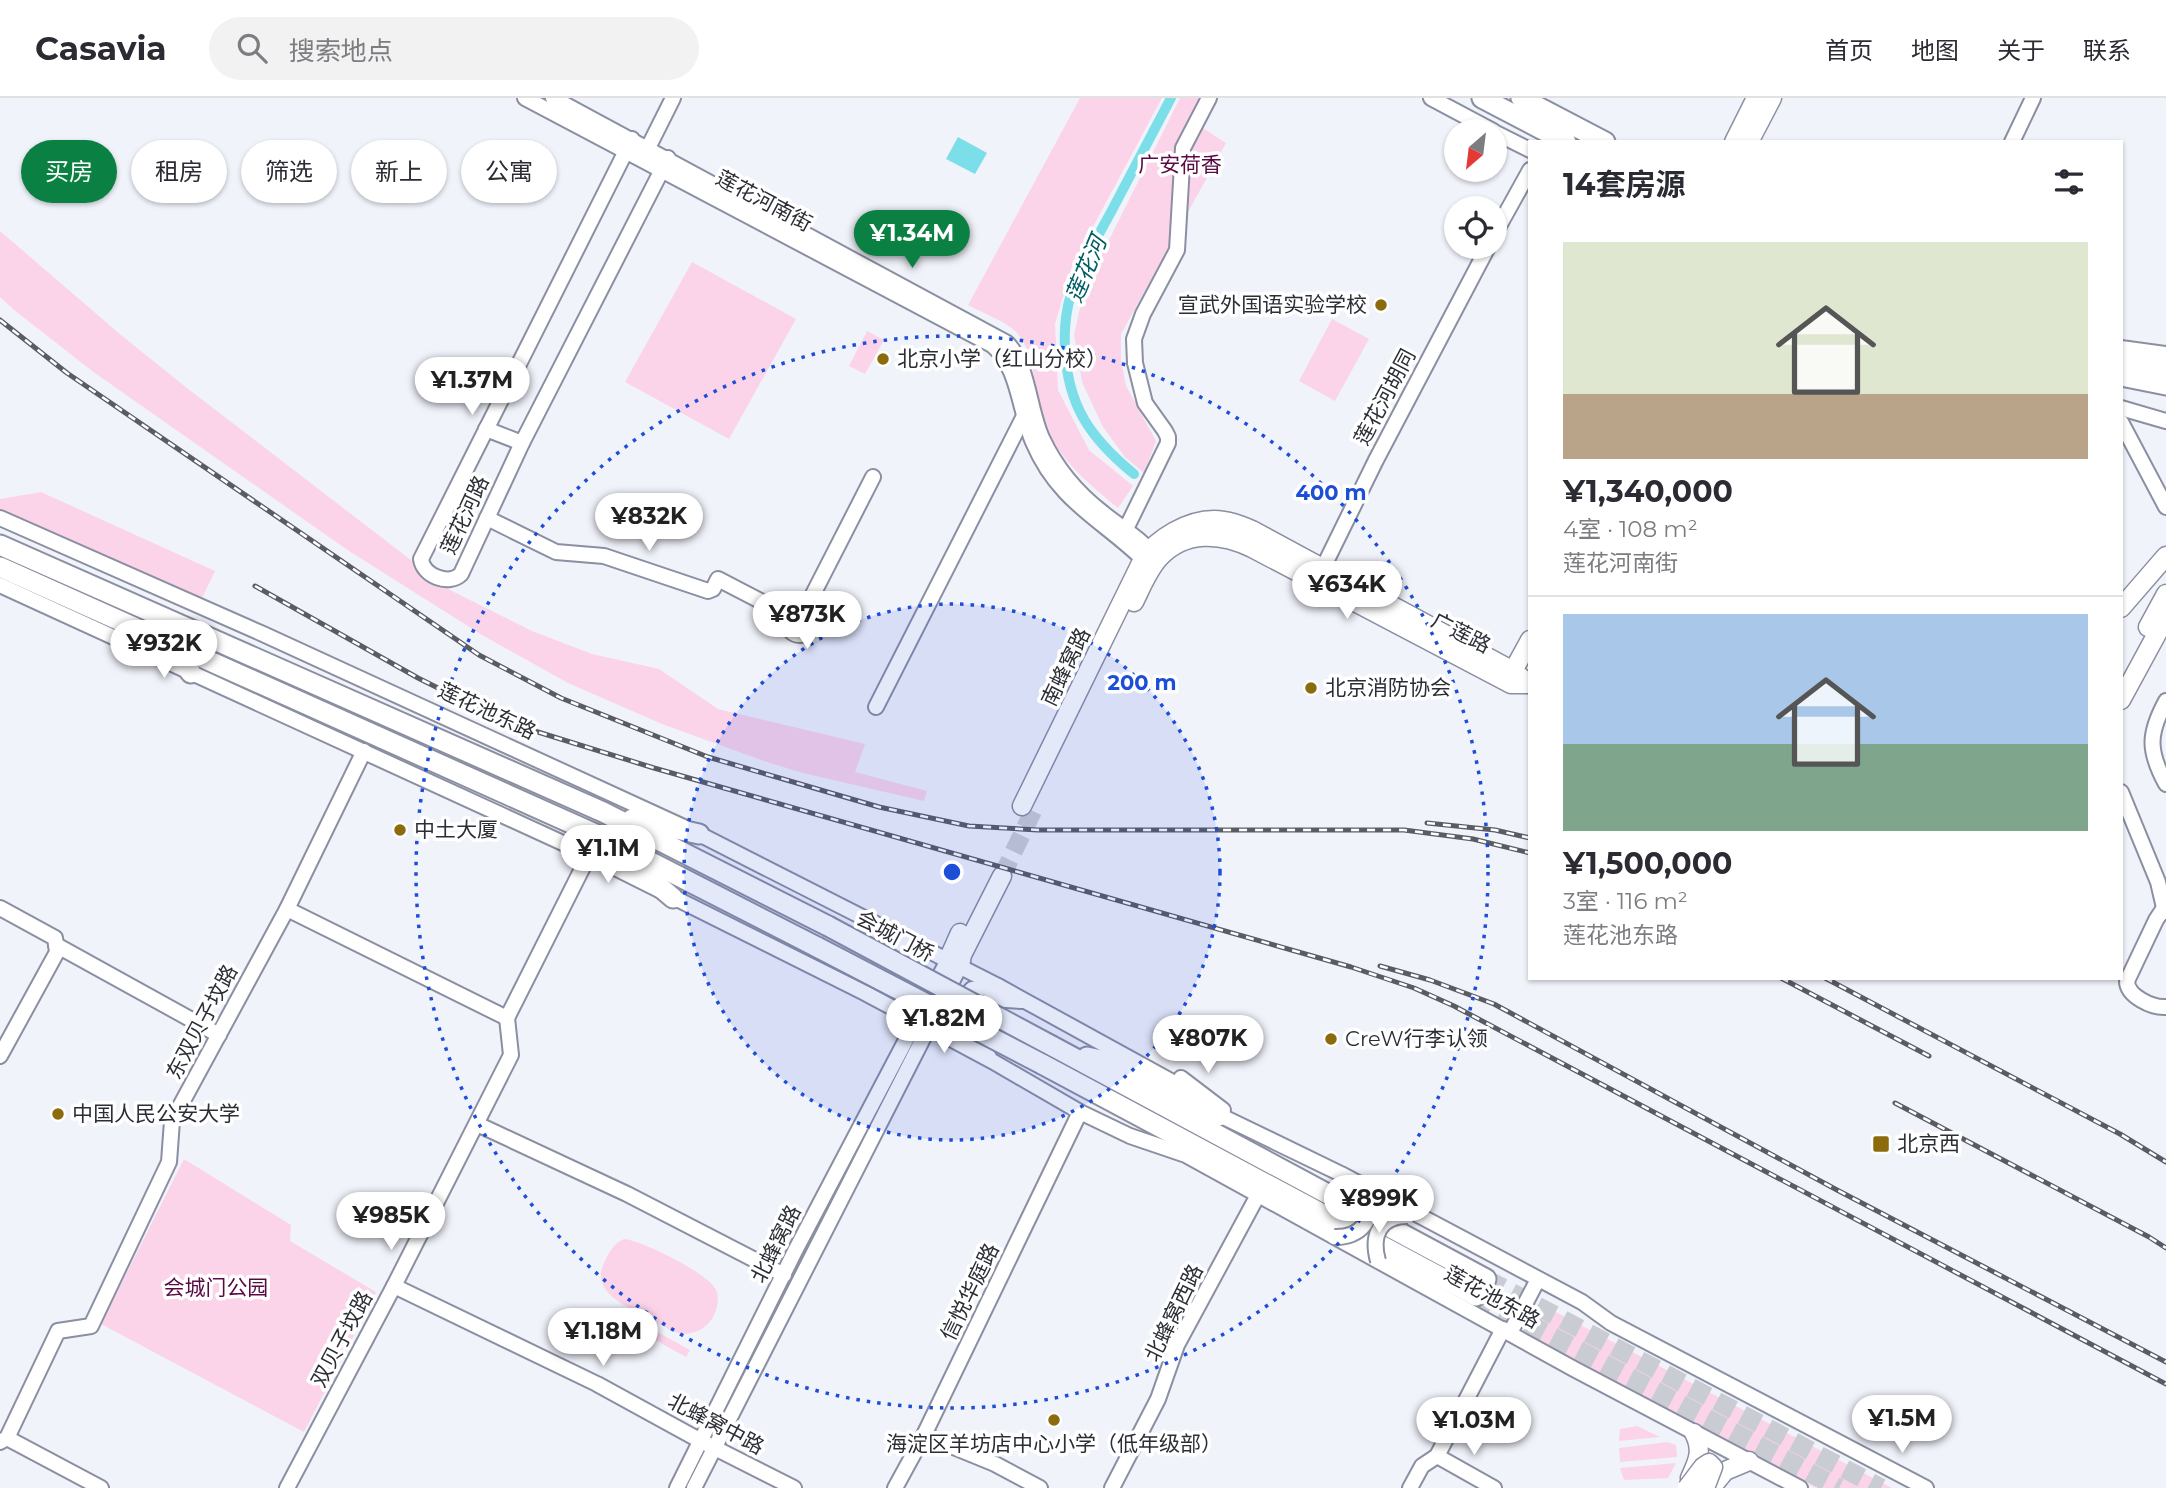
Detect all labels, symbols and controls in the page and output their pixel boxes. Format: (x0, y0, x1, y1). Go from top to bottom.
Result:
search box (209, 17, 699, 80)
text: Casavia (35, 28, 167, 68)
icon: search (233, 29, 271, 67)
text: 搜索地点 (289, 35, 393, 67)
text: 首页 (1825, 36, 1873, 65)
text: 地图 (1911, 36, 1959, 65)
text: 关于 (1997, 36, 2045, 65)
text: 联系 (2083, 36, 2131, 65)
north arrow (1444, 119, 1507, 182)
map controls (1444, 119, 1507, 259)
chip: 买房 (21, 140, 117, 203)
chip: 租房 (131, 140, 227, 203)
chip: 筛选 (241, 140, 337, 203)
chip: 新上 (351, 140, 447, 203)
chip: 公寓 (461, 140, 557, 203)
park label: 广安荷香 (1138, 152, 1222, 177)
icon: filters (2050, 163, 2088, 201)
street label: 莲花河南街 (712, 165, 816, 236)
text: 14套房源 (1563, 166, 1685, 203)
button: locate (1444, 196, 1507, 259)
pin: ¥1.34M (855, 211, 969, 270)
text: ¥1.34M (870, 219, 954, 247)
water label: 莲花河 (1060, 228, 1114, 306)
icon: home (1763, 287, 1889, 413)
place label: 宣武外国语实验学校 (1178, 292, 1367, 317)
marker: 宣武外国语实验学校 (1373, 297, 1389, 313)
street label: 莲花河胡同 (1349, 345, 1420, 449)
place label: 北京小学（红山分校） (897, 346, 1107, 371)
marker: 北京小学（红山分校） (875, 351, 891, 367)
pin: ¥1.37M (415, 358, 529, 417)
text: ¥1.37M (431, 366, 513, 394)
street label: 莲花河路 (435, 471, 494, 558)
text: ¥1,340,000 (1563, 473, 1733, 510)
text: 400 m (1296, 480, 1366, 505)
pin: ¥832K (600, 494, 698, 553)
text: ¥832K (611, 502, 687, 530)
text: 4室 · 108 m² (1563, 515, 1698, 543)
text: 莲花河南街 (1563, 549, 1678, 577)
pin: ¥634K (1298, 561, 1396, 621)
text: ¥634K (1308, 570, 1386, 598)
pin: ¥873K (758, 592, 856, 651)
text: ¥873K (769, 600, 845, 628)
street label: 广莲路 (1427, 607, 1495, 658)
pin: ¥932K (115, 620, 213, 680)
street label: 南蜂窝路 (1036, 624, 1095, 710)
text: ¥932K (126, 629, 202, 657)
icon: home (1763, 659, 1889, 785)
text: 200 m (1108, 670, 1176, 695)
place label: 北京消防协会 (1325, 675, 1451, 700)
street label: 莲花池东路 (434, 677, 540, 744)
marker: 北京消防协会 (1303, 680, 1319, 696)
place label: 中土大厦 (414, 817, 498, 842)
marker: 中土大厦 (392, 822, 408, 838)
pin: ¥1.1M (559, 826, 657, 885)
text: ¥1.1M (576, 834, 640, 862)
text: ¥1,500,000 (1563, 845, 1732, 882)
centre of rings (940, 860, 964, 884)
text: 3室 · 116 m² (1563, 887, 1688, 915)
street label: 会城门桥 (852, 905, 938, 966)
text: 莲花池东路 (1563, 921, 1678, 949)
street label: 东双贝子坟路 (161, 960, 242, 1083)
pin: ¥1.82M (887, 996, 1001, 1055)
text: ¥1.82M (902, 1004, 986, 1032)
pin: ¥807K (1159, 1016, 1257, 1075)
text: ¥807K (1169, 1024, 1247, 1052)
place label: CreW行李认领 (1345, 1026, 1488, 1051)
marker: CreW行李认领 (1323, 1031, 1339, 1047)
place label: 中国人民公安大学 (72, 1101, 240, 1126)
marker: 中国人民公安大学 (50, 1106, 66, 1122)
place label: 北京西 (1897, 1131, 1960, 1156)
marker: 北京西 (1871, 1134, 1891, 1154)
pin: ¥899K (1330, 1176, 1428, 1235)
text: ¥899K (1340, 1184, 1418, 1212)
pin: ¥985K (342, 1192, 440, 1252)
text: ¥985K (352, 1201, 430, 1229)
street label: 北蜂窝路 (745, 1201, 806, 1287)
street label: 信悦华庭路 (935, 1239, 1004, 1344)
street label: 北蜂窝西路 (1139, 1260, 1208, 1365)
street label: 莲花池东路 (1440, 1260, 1544, 1333)
park label: 会城门公园 (164, 1275, 269, 1300)
street label: 双贝子坟路 (306, 1287, 377, 1391)
pin: ¥1.18M (546, 1308, 660, 1368)
text: ¥1.18M (564, 1317, 642, 1345)
street label: 北蜂窝中路 (664, 1388, 768, 1459)
pin: ¥1.5M (1853, 1396, 1951, 1455)
pin: ¥1.03M (1417, 1398, 1531, 1457)
text: ¥1.5M (1868, 1404, 1936, 1432)
text: ¥1.03M (1432, 1406, 1516, 1434)
marker: 海淀区羊坊店中心小学（低年级部） (1046, 1412, 1062, 1428)
place label: 海淀区羊坊店中心小学（低年级部） (886, 1431, 1222, 1456)

